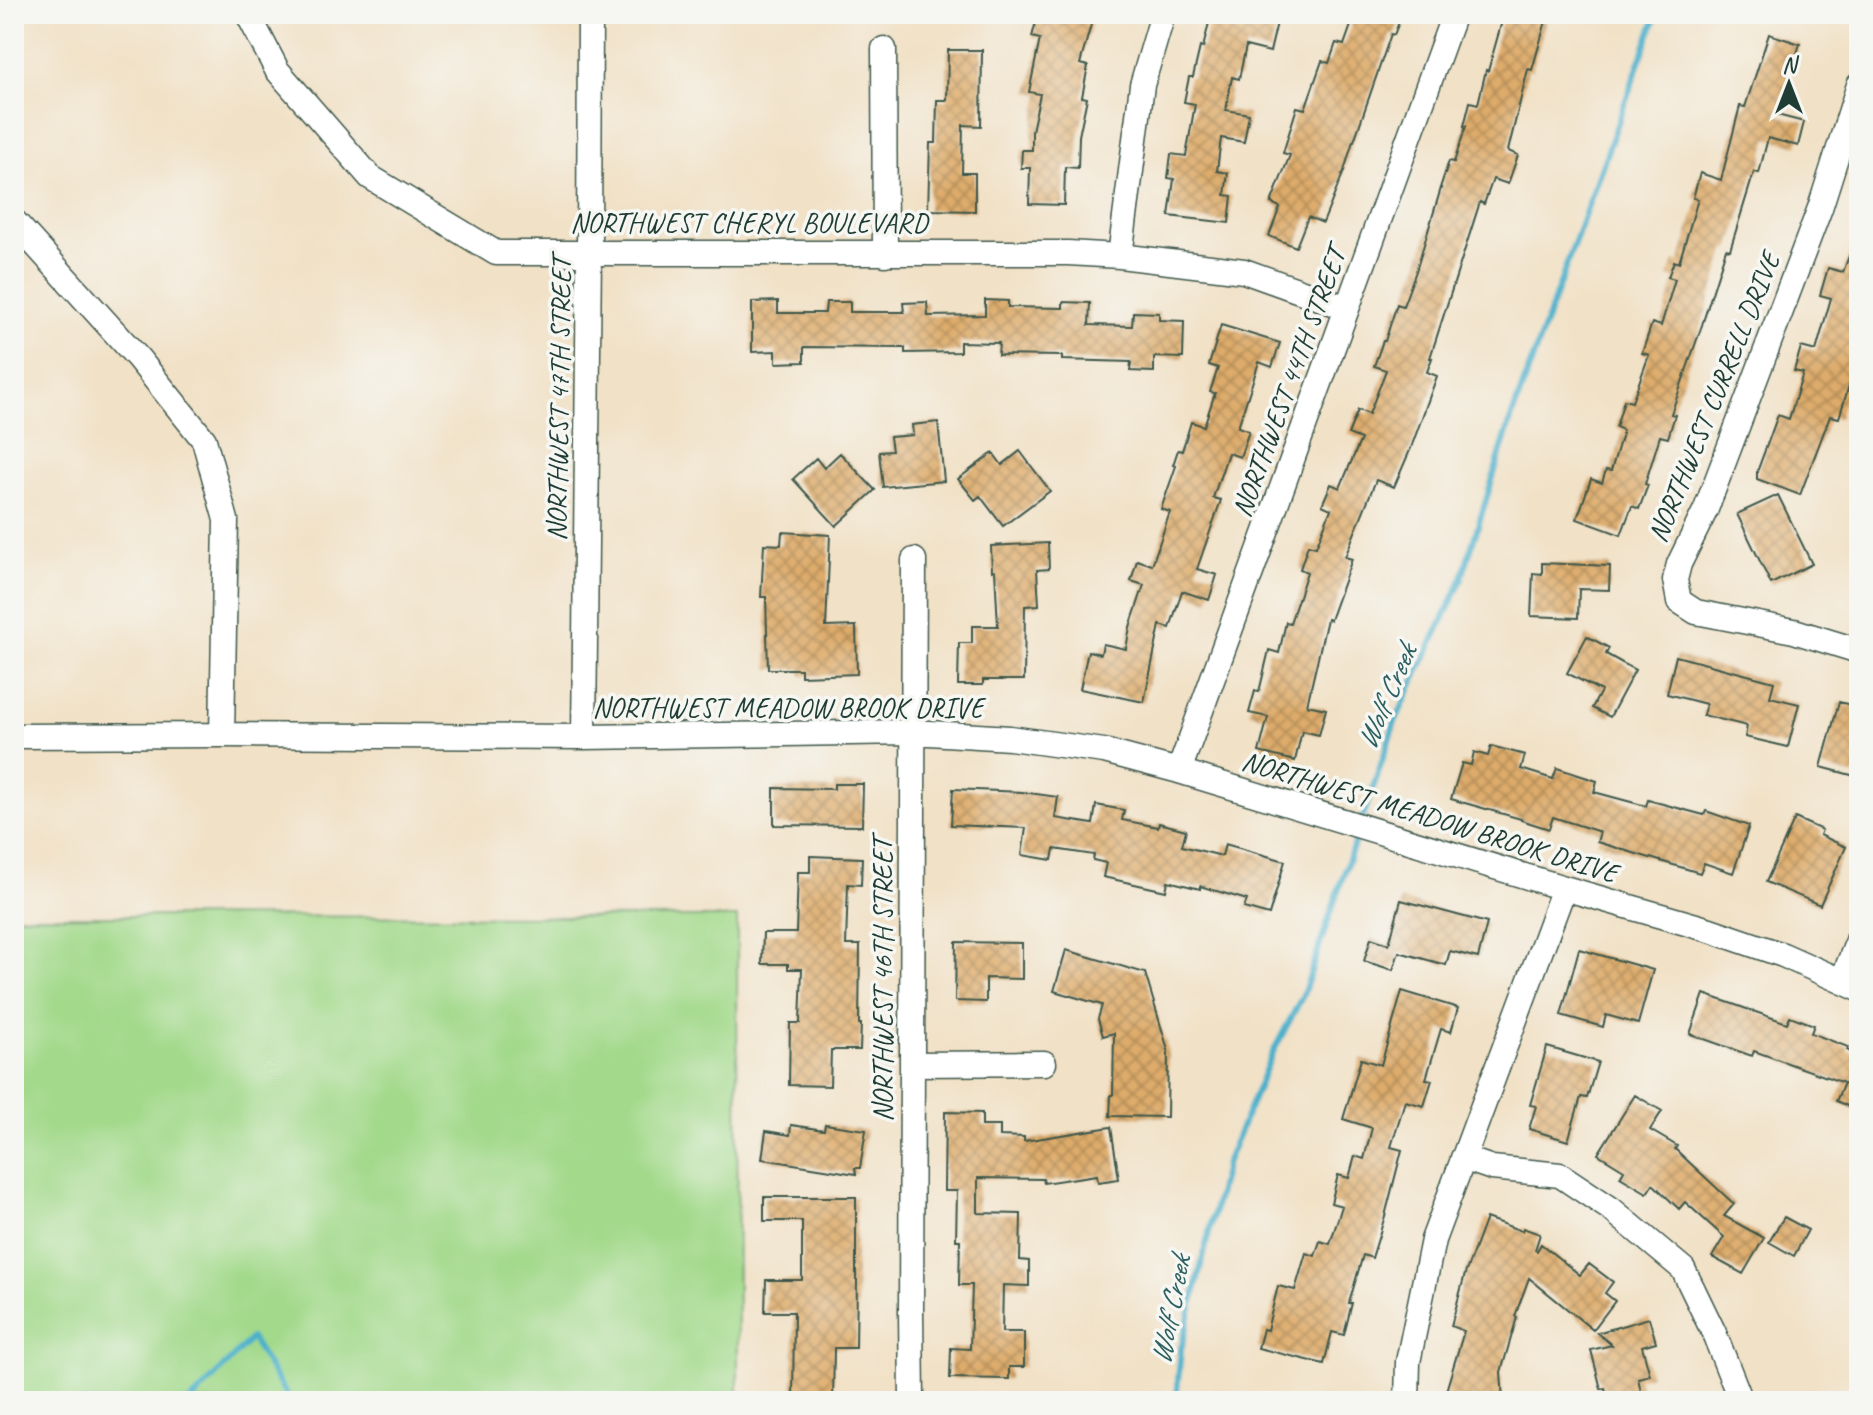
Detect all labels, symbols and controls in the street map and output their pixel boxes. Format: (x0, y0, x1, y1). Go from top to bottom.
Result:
north arrow (1749, 44, 1829, 124)
text: N (1782, 51, 1799, 79)
street label: NORTHWEST CHERYL BOULEVARD (570, 205, 930, 240)
street label: NORTHWEST 44TH STREET (1224, 236, 1356, 521)
street label: NORTHWEST CURRELL DRIVE (1639, 244, 1789, 547)
street label: NORTHWEST 47TH STREET (539, 250, 579, 541)
water label: Wolf Creek (1347, 635, 1427, 755)
street label: NORTHWEST MEADOW BROOK DRIVE (593, 690, 987, 725)
street label: NORTHWEST MEADOW BROOK DRIVE (1238, 743, 1625, 891)
street label: NORTHWEST 46TH STREET (865, 831, 900, 1122)
water label: Wolf Creek (1141, 1248, 1200, 1367)

